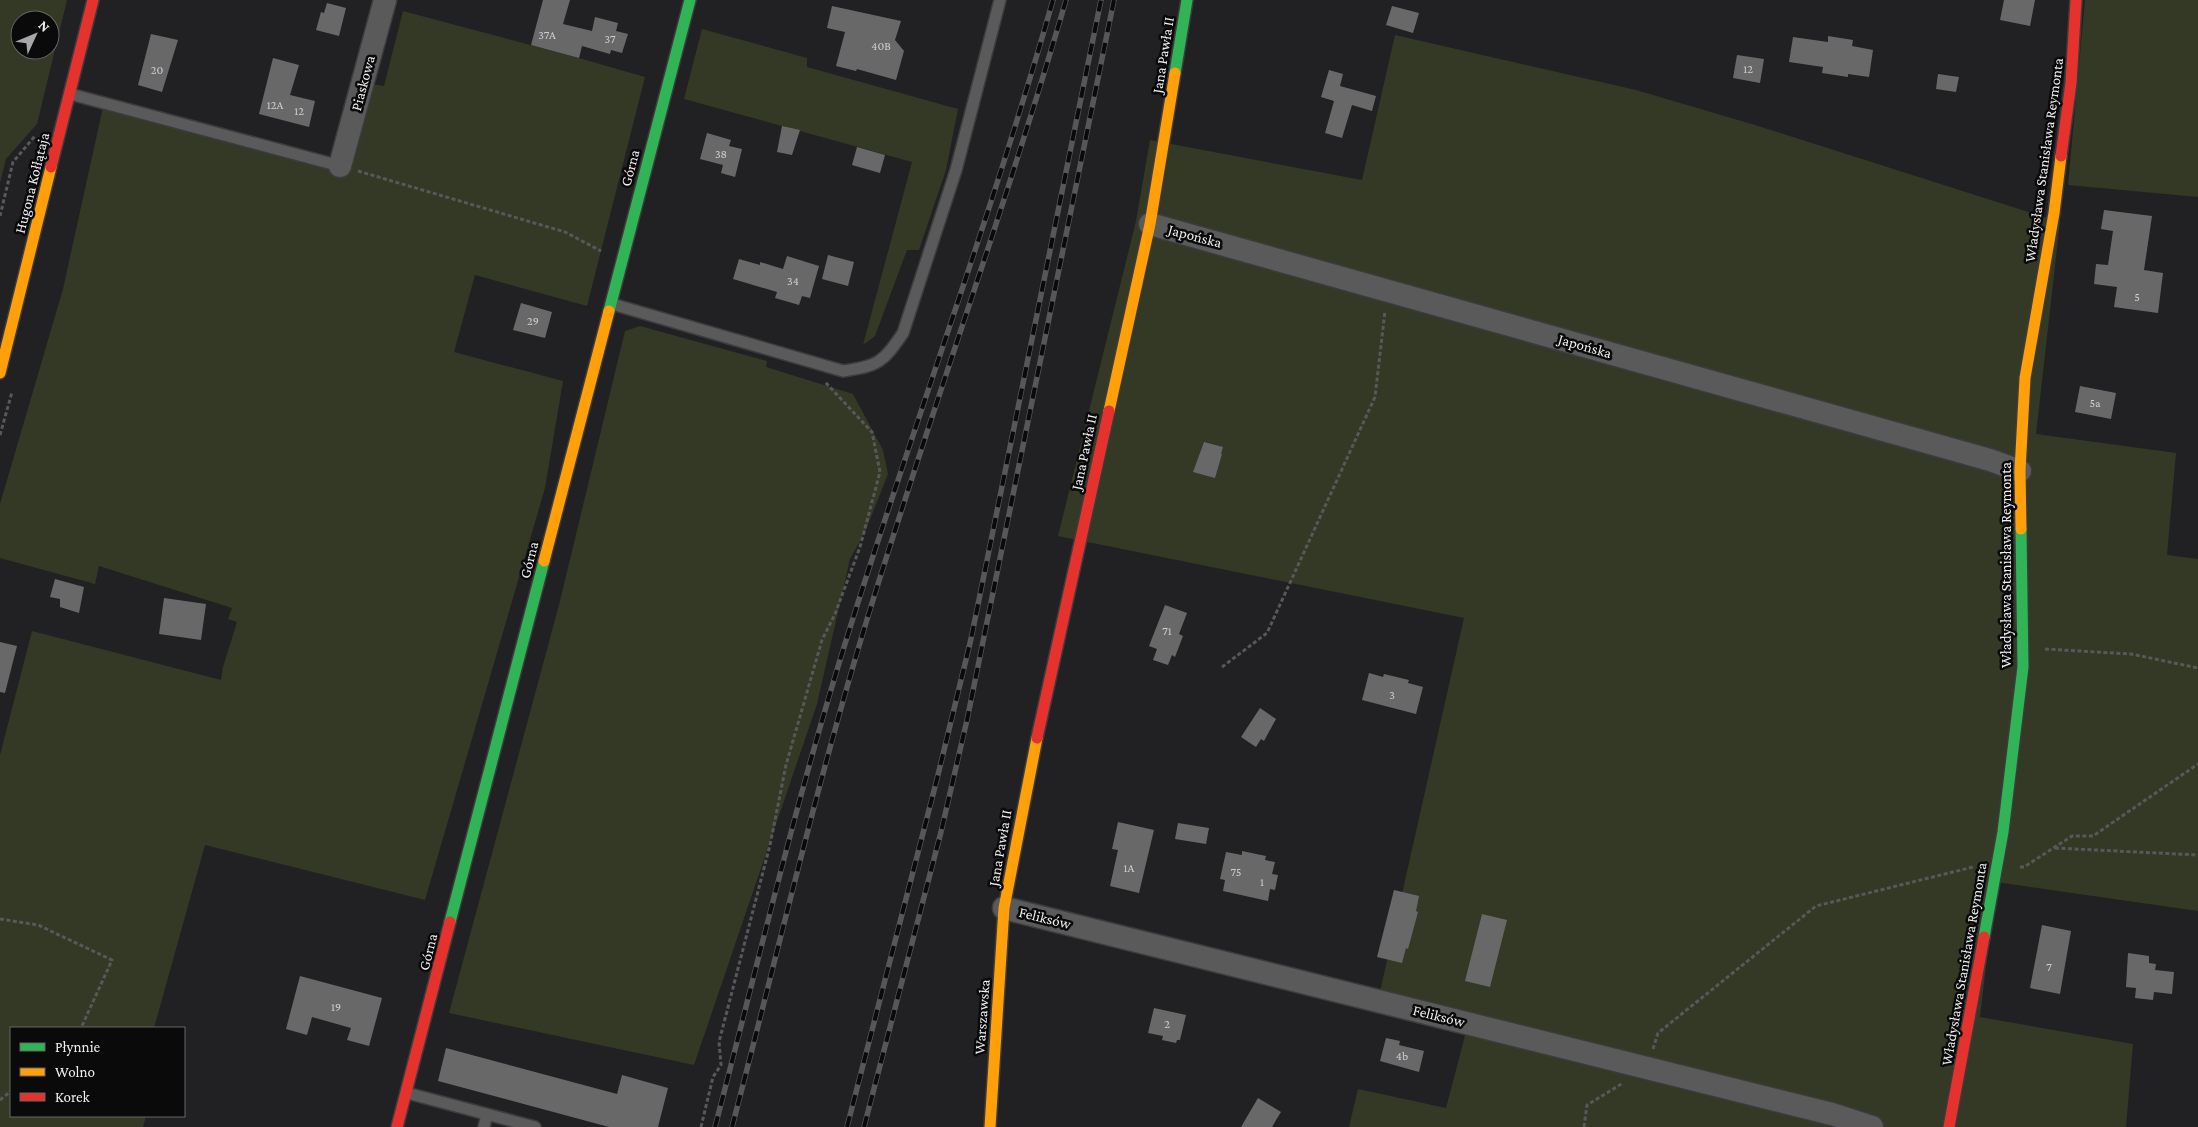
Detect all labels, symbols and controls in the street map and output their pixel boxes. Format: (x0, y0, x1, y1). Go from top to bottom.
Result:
north arrow (10, 10, 60, 60)
street label: Jana Pawła II (1149, 16, 1178, 97)
text: N (35, 17, 54, 35)
house number: 37A (538, 28, 556, 42)
house number: 37 (604, 32, 616, 46)
house number: 40B (871, 39, 891, 53)
street label: Piaskowa (348, 54, 378, 112)
street label: Władysława Stanisława Reymonta (2022, 57, 2067, 263)
house number: 12 (1743, 62, 1753, 76)
house number: 20 (151, 63, 163, 77)
house number: 12A (267, 98, 283, 112)
house number: 12 (294, 104, 304, 118)
street label: Hugona Kołłątaja (12, 131, 53, 235)
house number: 38 (715, 147, 727, 161)
street label: Górna (617, 148, 643, 188)
street label: Japońska (1164, 221, 1224, 252)
house number: 34 (787, 274, 799, 288)
house number: 5 (2134, 290, 2140, 304)
house number: 29 (527, 314, 539, 328)
street label: Japońska (1554, 330, 1614, 362)
house number: 5a (2089, 396, 2101, 410)
street label: Jana Pawła II (1068, 413, 1101, 494)
street label: Władysława Stanisława Reymonta (1998, 462, 2015, 668)
street label: Górna (517, 540, 541, 580)
house number: 71 (1162, 624, 1172, 638)
house number: 3 (1389, 688, 1395, 702)
street label: Jana Pawła II (985, 809, 1016, 890)
house number: 1A (1124, 861, 1135, 875)
street label: Władysława Stanisława Reymonta (1938, 861, 1991, 1067)
house number: 75 (1230, 865, 1242, 879)
house number: 1 (1260, 875, 1264, 889)
street label: Feliksów (1017, 904, 1074, 932)
street label: Górna (416, 932, 440, 972)
house number: 7 (2046, 960, 2052, 974)
street label: Warszawska (971, 979, 993, 1055)
house number: 19 (331, 1000, 341, 1014)
street label: Feliksów (1411, 1002, 1468, 1030)
house number: 2 (1164, 1017, 1170, 1031)
legend (10, 1027, 185, 1117)
text: Płynnie (55, 1039, 101, 1056)
house number: 4b (1396, 1049, 1408, 1063)
text: Wolno (55, 1064, 95, 1080)
text: Korek (55, 1089, 90, 1105)

